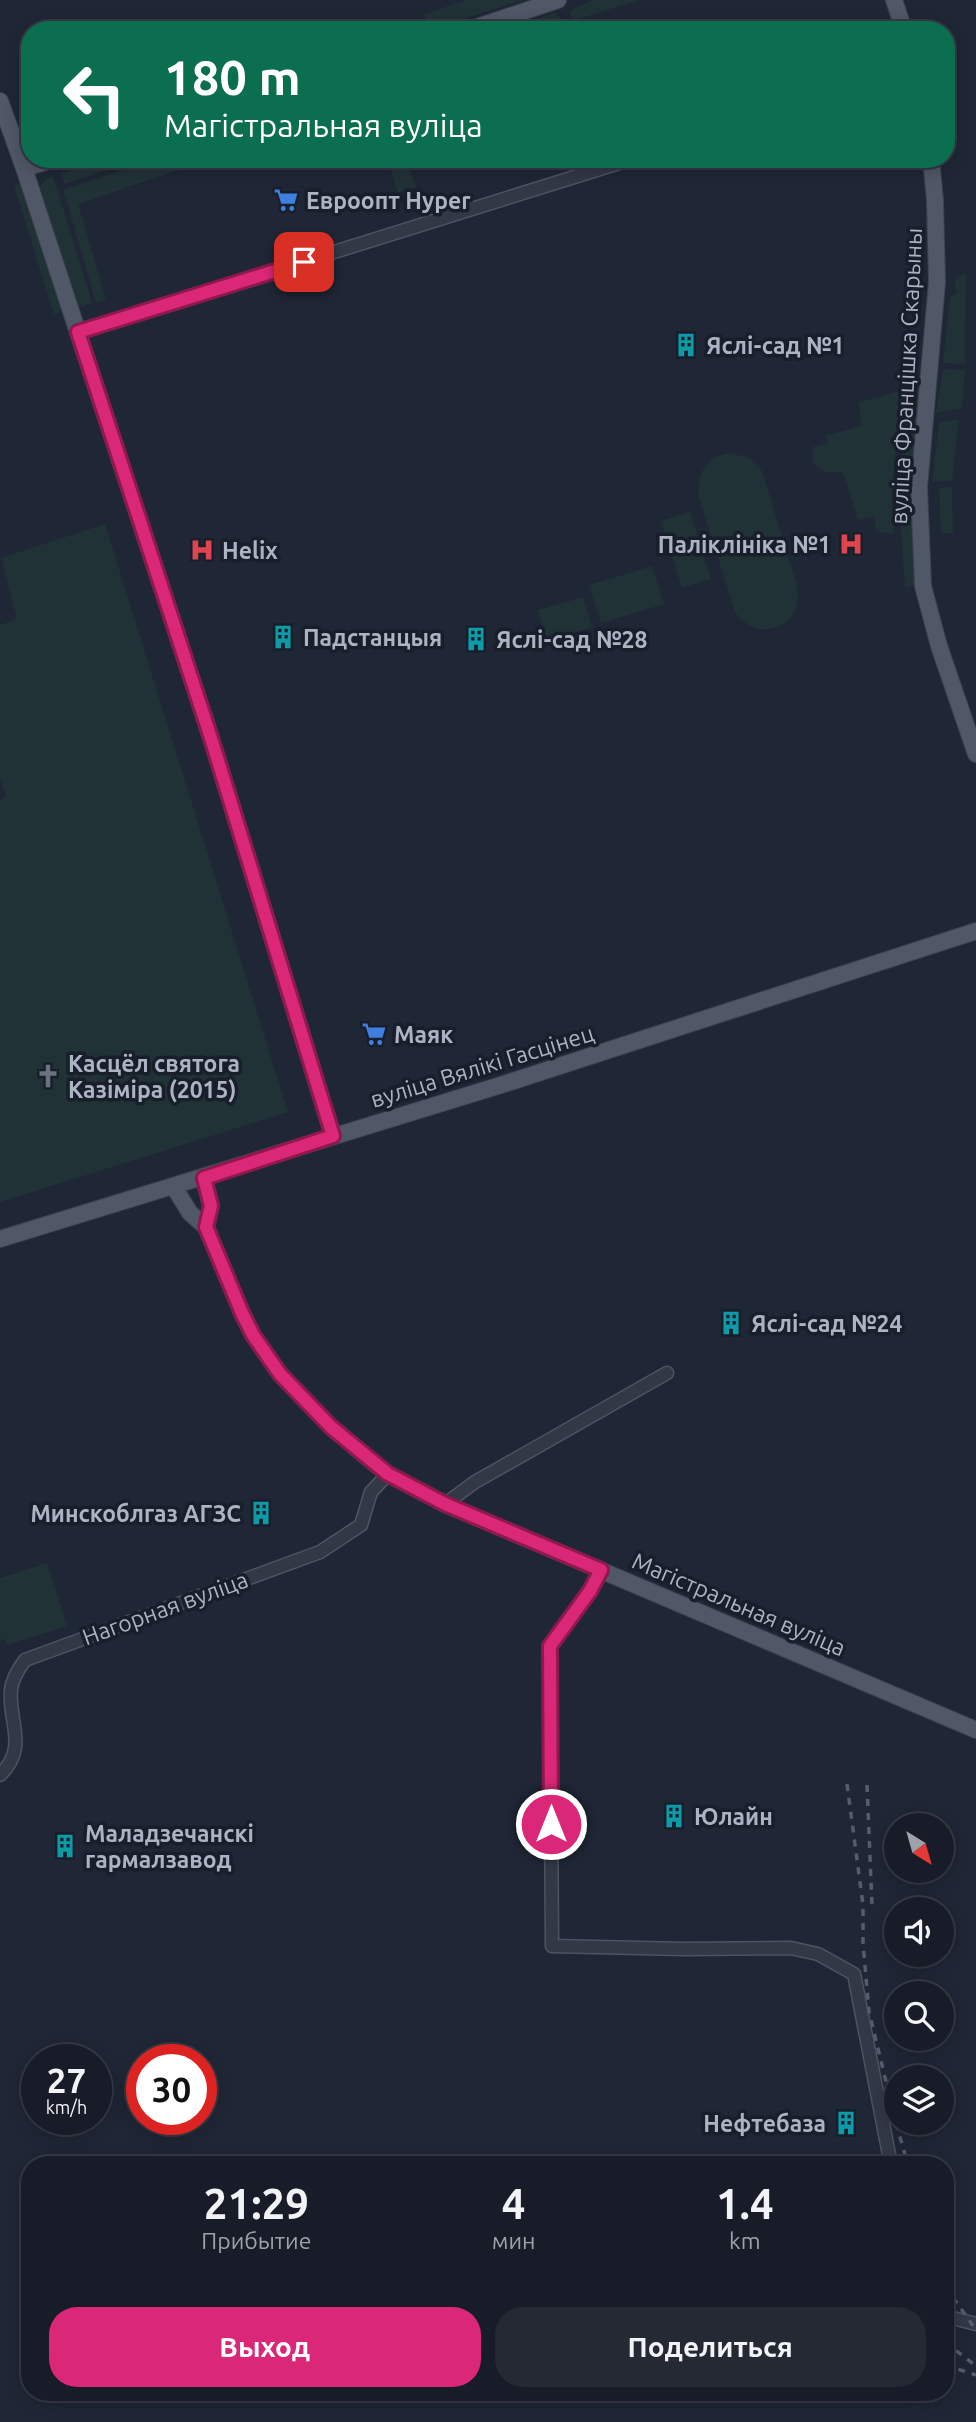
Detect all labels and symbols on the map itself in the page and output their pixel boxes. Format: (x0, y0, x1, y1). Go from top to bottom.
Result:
supermarket icon: Евроопт Hyper (272, 186, 300, 214)
place label: Евроопт Hyper (306, 188, 471, 213)
street label: вуліца Францішка Скарыны (886, 227, 926, 525)
pin (274, 232, 334, 292)
building icon: Яслі-сад №1 (672, 331, 700, 359)
place label: Яслі-сад №1 (706, 333, 845, 358)
hospital icon: Паліклініка №1 (837, 530, 865, 558)
place label: Паліклініка №1 (658, 532, 831, 557)
hospital icon: Helix (188, 536, 216, 564)
place label: Helix (222, 538, 278, 563)
building icon: Падстанцыя (269, 623, 297, 651)
place label: Падстанцыя (303, 625, 442, 650)
building icon: Яслі-сад №28 (462, 625, 490, 653)
place label: Яслі-сад №28 (496, 627, 648, 652)
supermarket icon: Маяк (360, 1020, 388, 1048)
street label: вуліца Вялікі Гасцінец (367, 1020, 597, 1112)
place label: Маяк (394, 1022, 453, 1047)
place label: Касцёл святога Казіміра (2015) (68, 1051, 240, 1103)
church icon: Касцёл святога Казіміра (2015) (34, 1062, 62, 1090)
building icon: Яслі-сад №24 (717, 1309, 745, 1337)
place label: Яслі-сад №24 (751, 1311, 903, 1336)
building icon: Минскоблгаз АГЗС (247, 1499, 275, 1527)
place label: Минскоблгаз АГЗС (30, 1501, 241, 1526)
street label: Магістральная вуліца (629, 1548, 849, 1660)
street label: Нагорная вуліца (79, 1566, 251, 1650)
position arrow (514, 1787, 588, 1861)
building icon: Юлайн (660, 1802, 688, 1830)
place label: Юлайн (694, 1804, 773, 1829)
north arrow (884, 1813, 954, 1883)
place label: Маладзечанскі гармалзавод (85, 1821, 254, 1872)
building icon: Маладзечанскі гармалзавод (51, 1832, 79, 1860)
speed limit sign: 30 (126, 2044, 217, 2135)
building icon: Нефтебаза (832, 2109, 860, 2137)
place label: Нефтебаза (703, 2111, 826, 2136)

